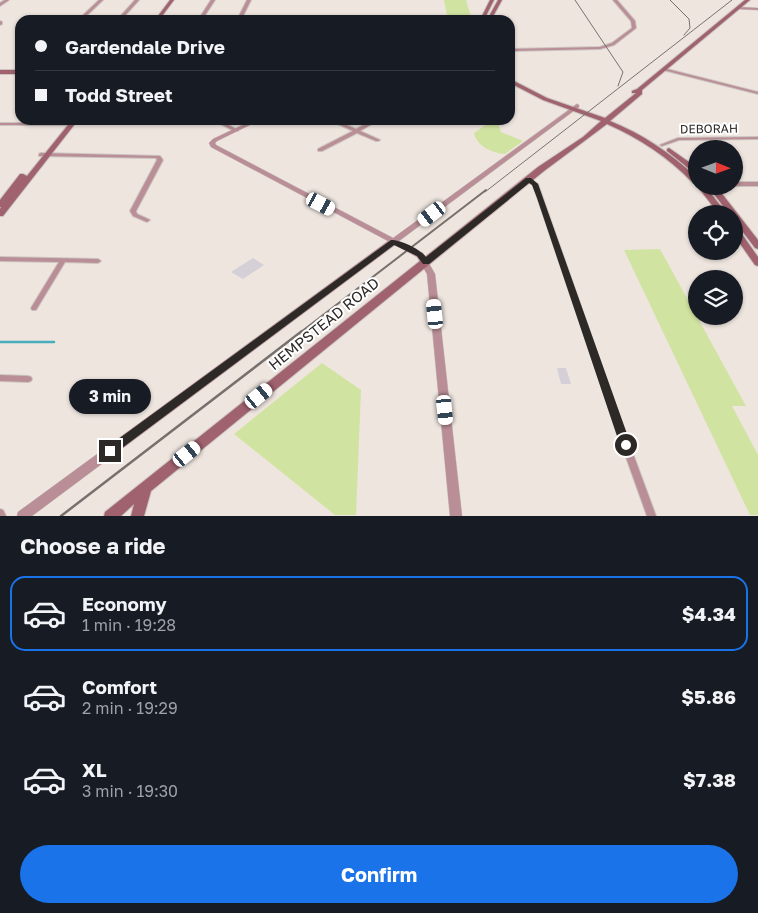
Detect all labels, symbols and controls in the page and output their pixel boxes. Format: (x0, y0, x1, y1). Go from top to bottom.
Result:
text: Gardendale Drive (65, 35, 225, 58)
text: Todd Street (65, 83, 173, 106)
street label: DEBORAH (680, 120, 738, 137)
north arrow (688, 140, 742, 195)
map controls (688, 140, 743, 325)
car (304, 190, 337, 218)
car (415, 199, 448, 229)
button: locate (688, 205, 743, 260)
button: layers (688, 270, 743, 325)
street label: HEMPSTEAD ROAD (264, 273, 382, 373)
car (425, 298, 444, 330)
callout: 3 min (69, 378, 151, 414)
car (242, 381, 275, 411)
text: 3 min (89, 386, 131, 406)
car (435, 394, 454, 426)
route start (615, 434, 637, 456)
car (170, 439, 203, 469)
route end (99, 440, 121, 462)
text: Choose a ride (20, 532, 166, 559)
icon: car (22, 591, 67, 636)
text: Economy (82, 592, 167, 615)
text: $4.34 (682, 602, 736, 625)
text: 1 min · 19:28 (82, 615, 176, 635)
icon: car (22, 674, 67, 719)
text: Comfort (82, 675, 157, 698)
text: $5.86 (681, 685, 736, 708)
text: 2 min · 19:29 (82, 698, 178, 718)
icon: car (22, 757, 67, 802)
text: XL (82, 758, 107, 781)
text: $7.38 (683, 768, 736, 791)
text: 3 min · 19:30 (82, 781, 178, 801)
button: Confirm (20, 845, 738, 903)

